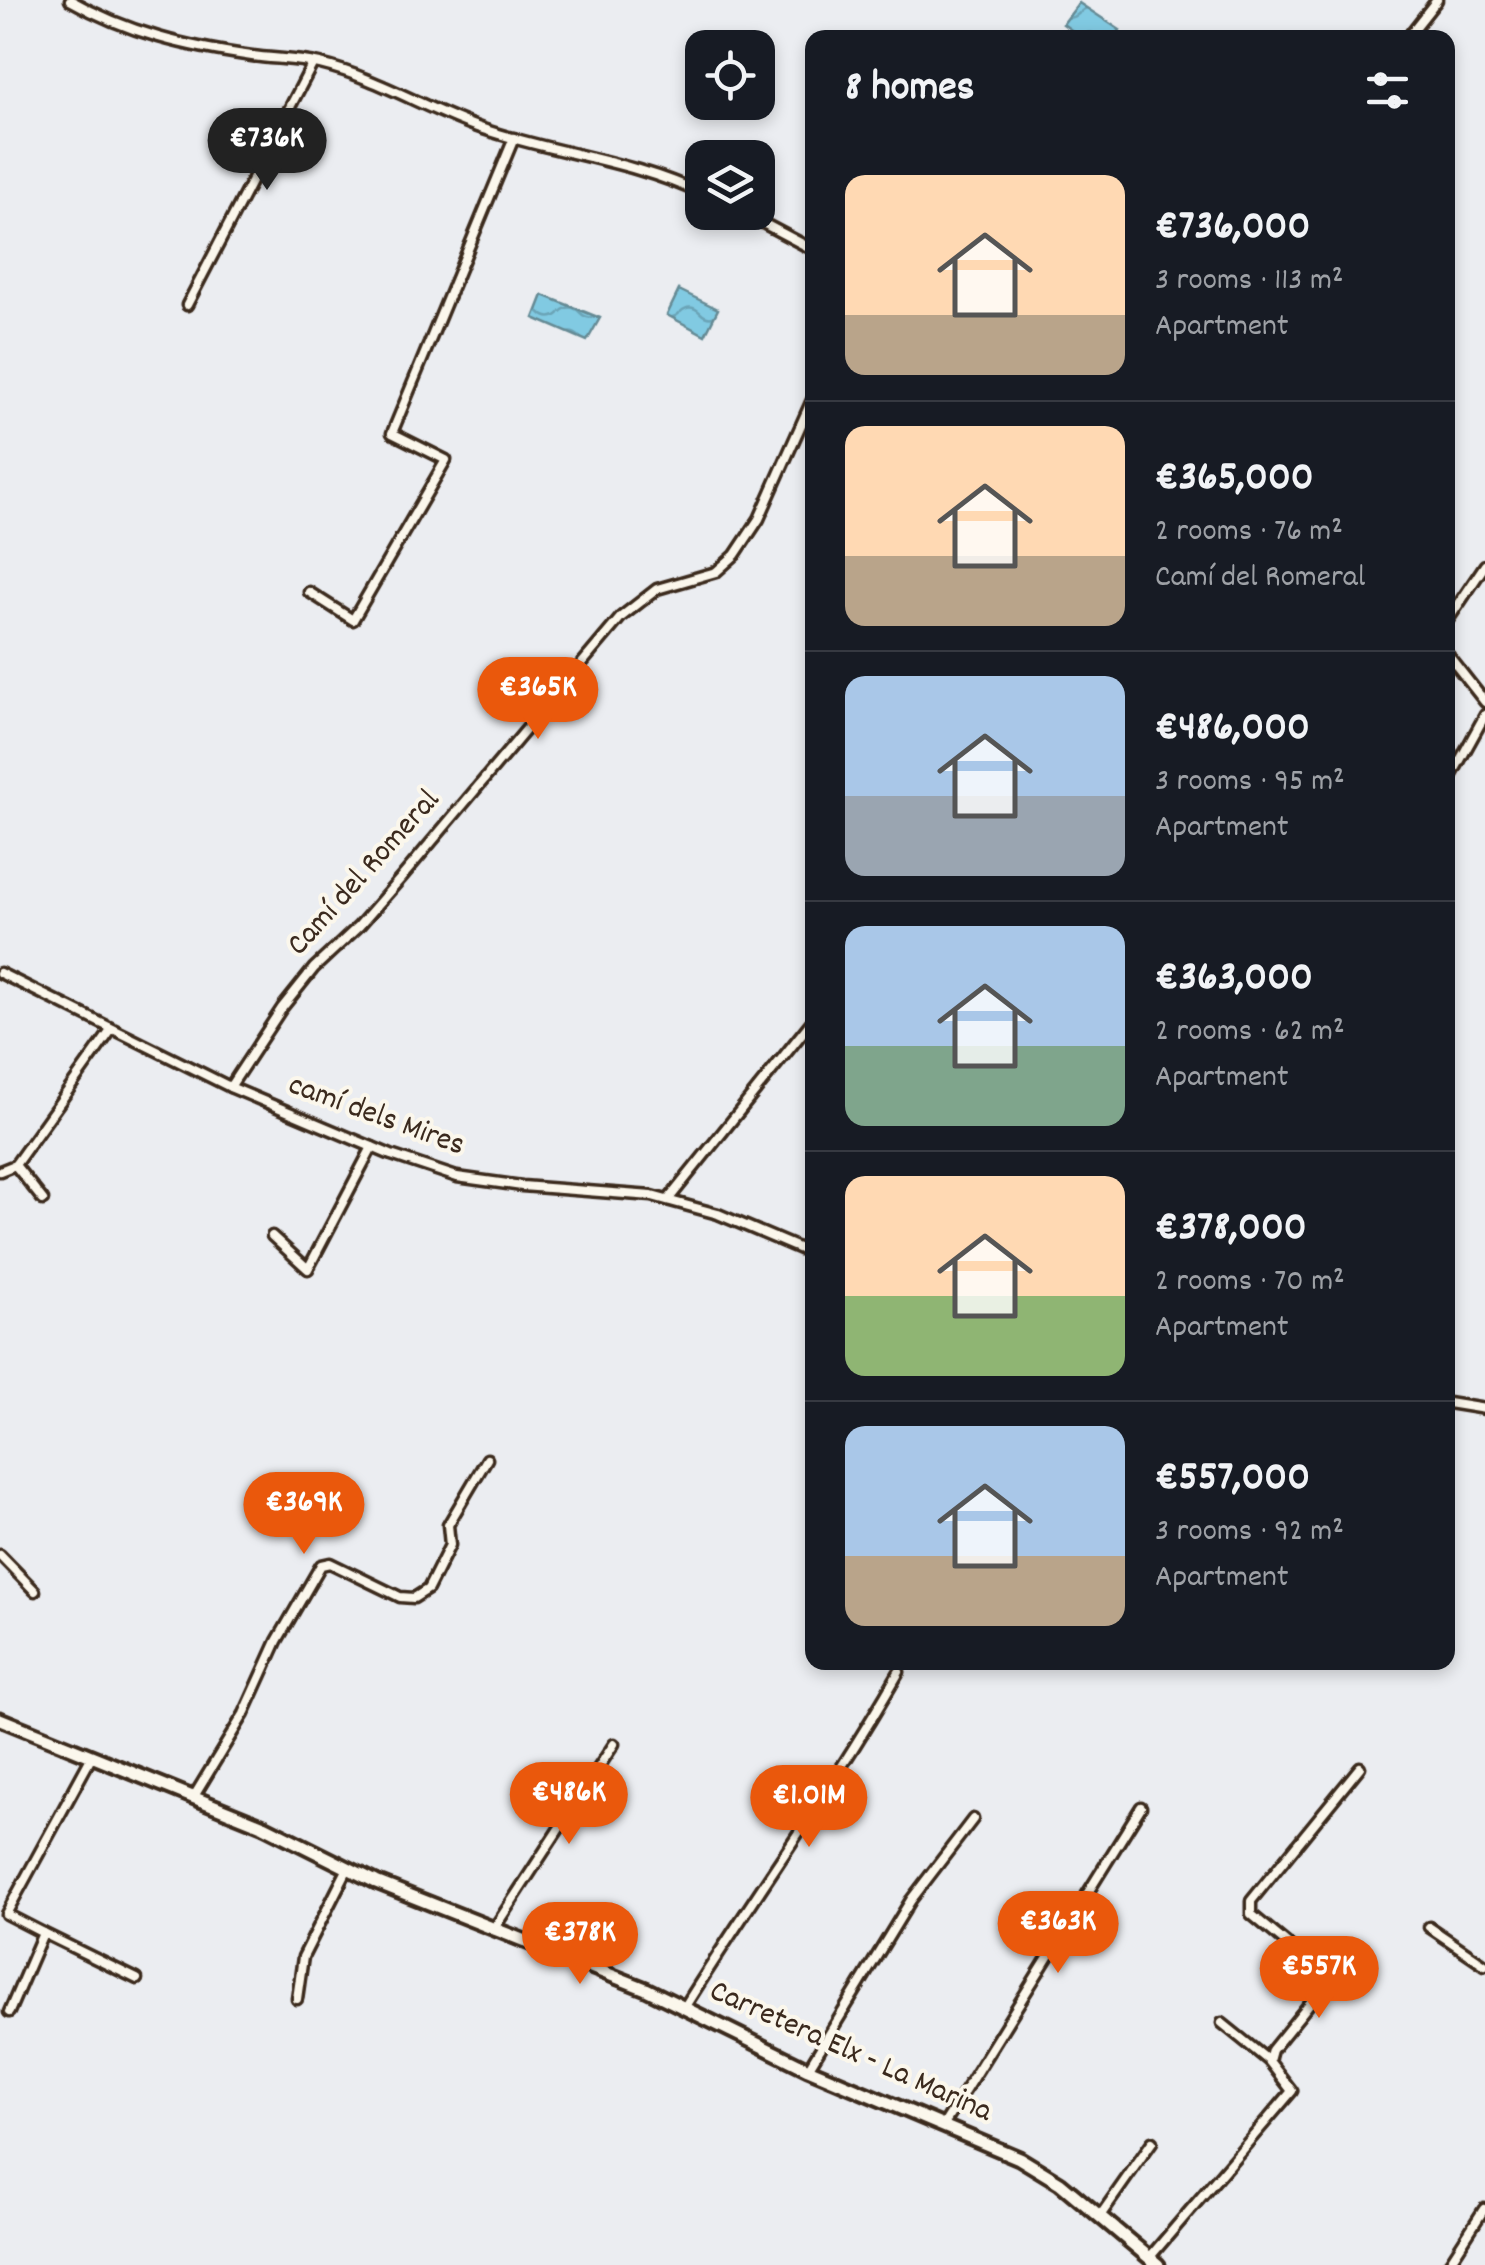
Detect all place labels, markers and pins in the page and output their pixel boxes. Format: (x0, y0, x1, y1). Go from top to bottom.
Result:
pin: €736K (197, 108, 337, 193)
pin: €365K (468, 657, 608, 742)
pin: €369K (234, 1472, 374, 1557)
pin: €486K (499, 1762, 639, 1847)
pin: €1.01M (728, 1765, 890, 1850)
pin: €363K (988, 1891, 1128, 1976)
pin: €378K (510, 1902, 650, 1987)
pin: €557K (1249, 1936, 1389, 2021)

